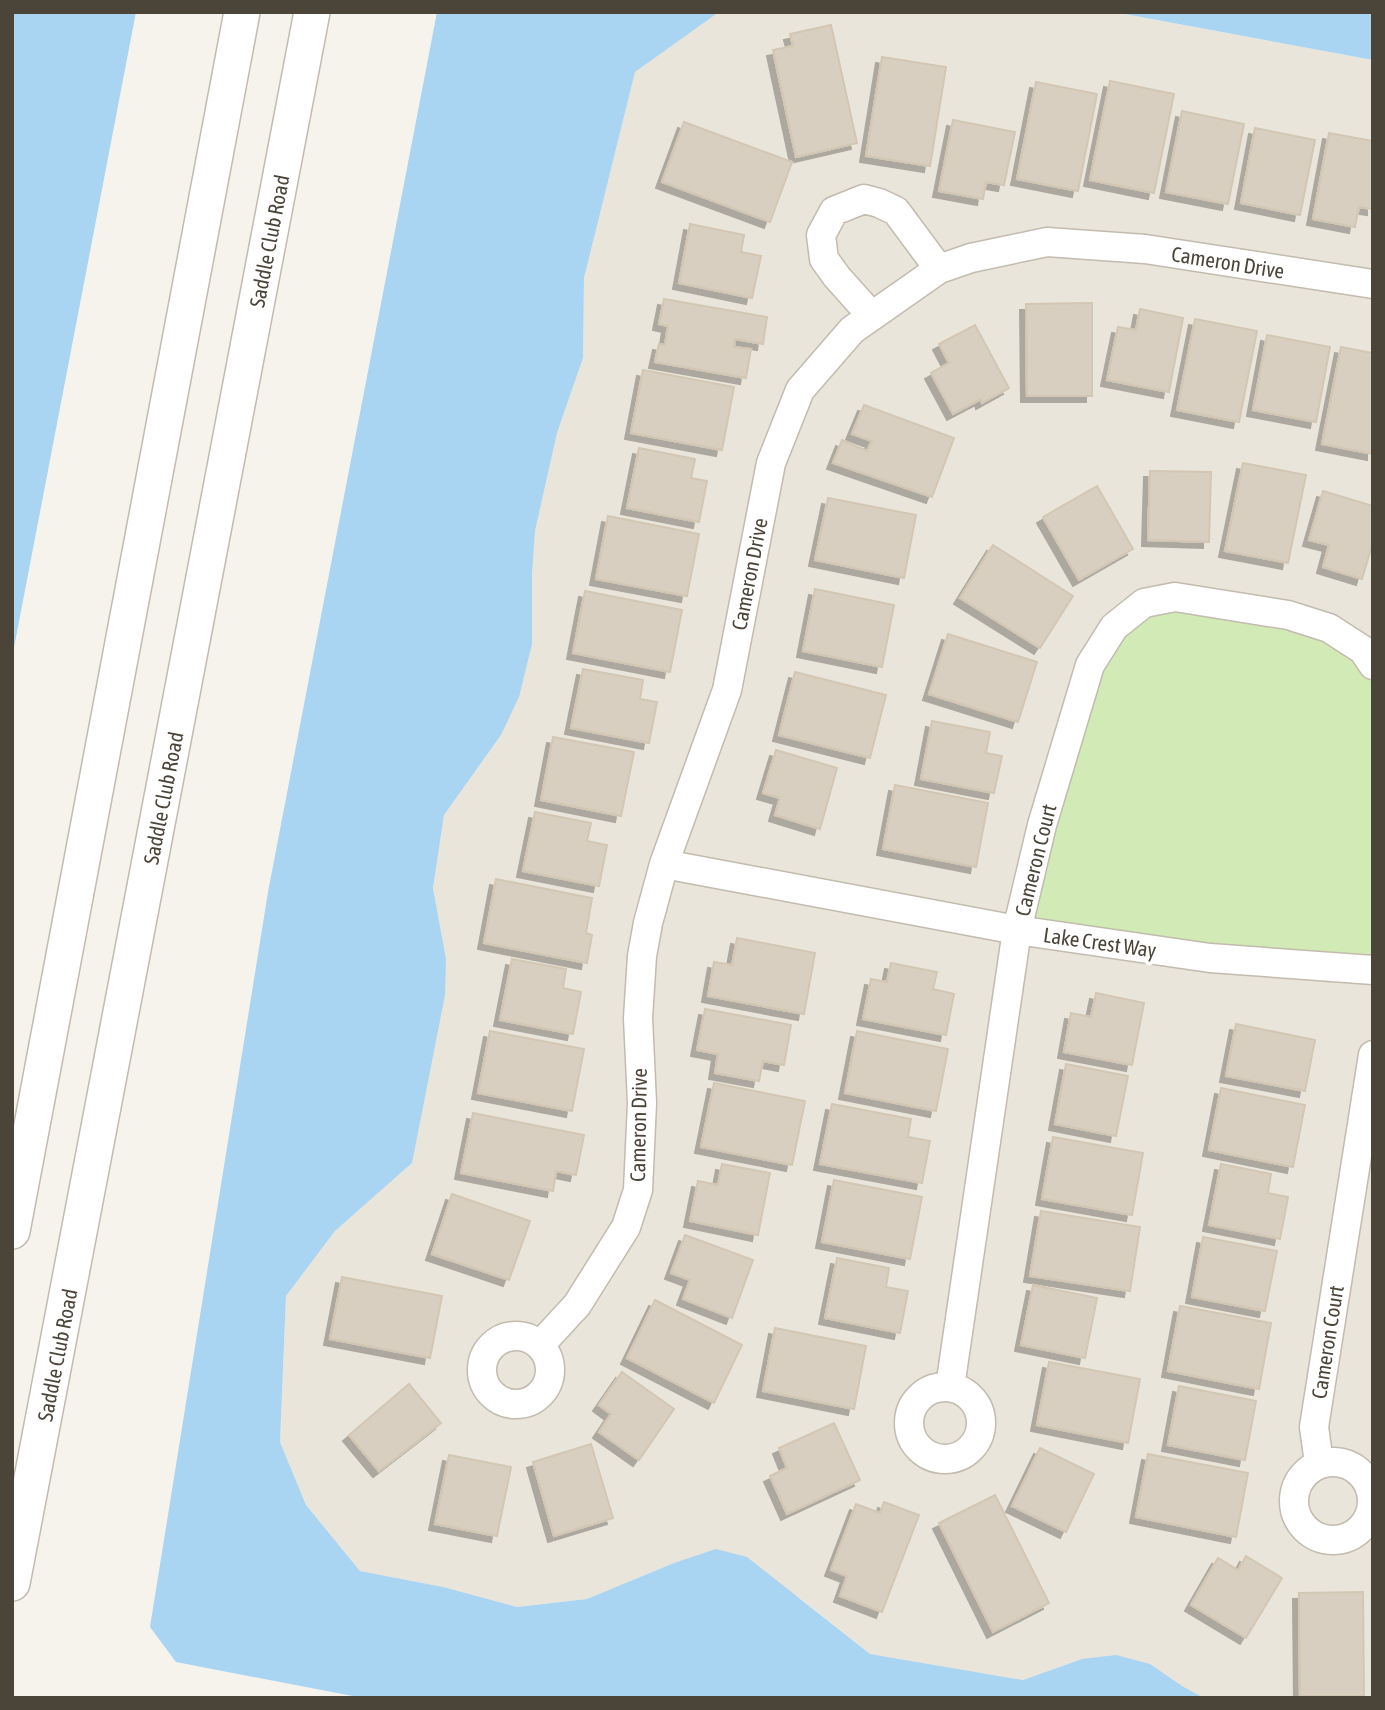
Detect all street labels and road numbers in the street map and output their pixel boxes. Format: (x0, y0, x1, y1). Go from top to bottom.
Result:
street label: Saddle Club Road (244, 173, 294, 309)
street label: Cameron Drive (1170, 241, 1286, 283)
street label: Cameron Drive (726, 516, 772, 632)
street label: Saddle Club Road (138, 730, 188, 866)
street label: Cameron Court (1010, 802, 1060, 918)
street label: Lake Crest Way (1042, 922, 1158, 962)
street label: Cameron Drive (625, 1068, 651, 1182)
street label: Cameron Court (1306, 1284, 1348, 1400)
street label: Saddle Club Road (32, 1287, 82, 1423)

